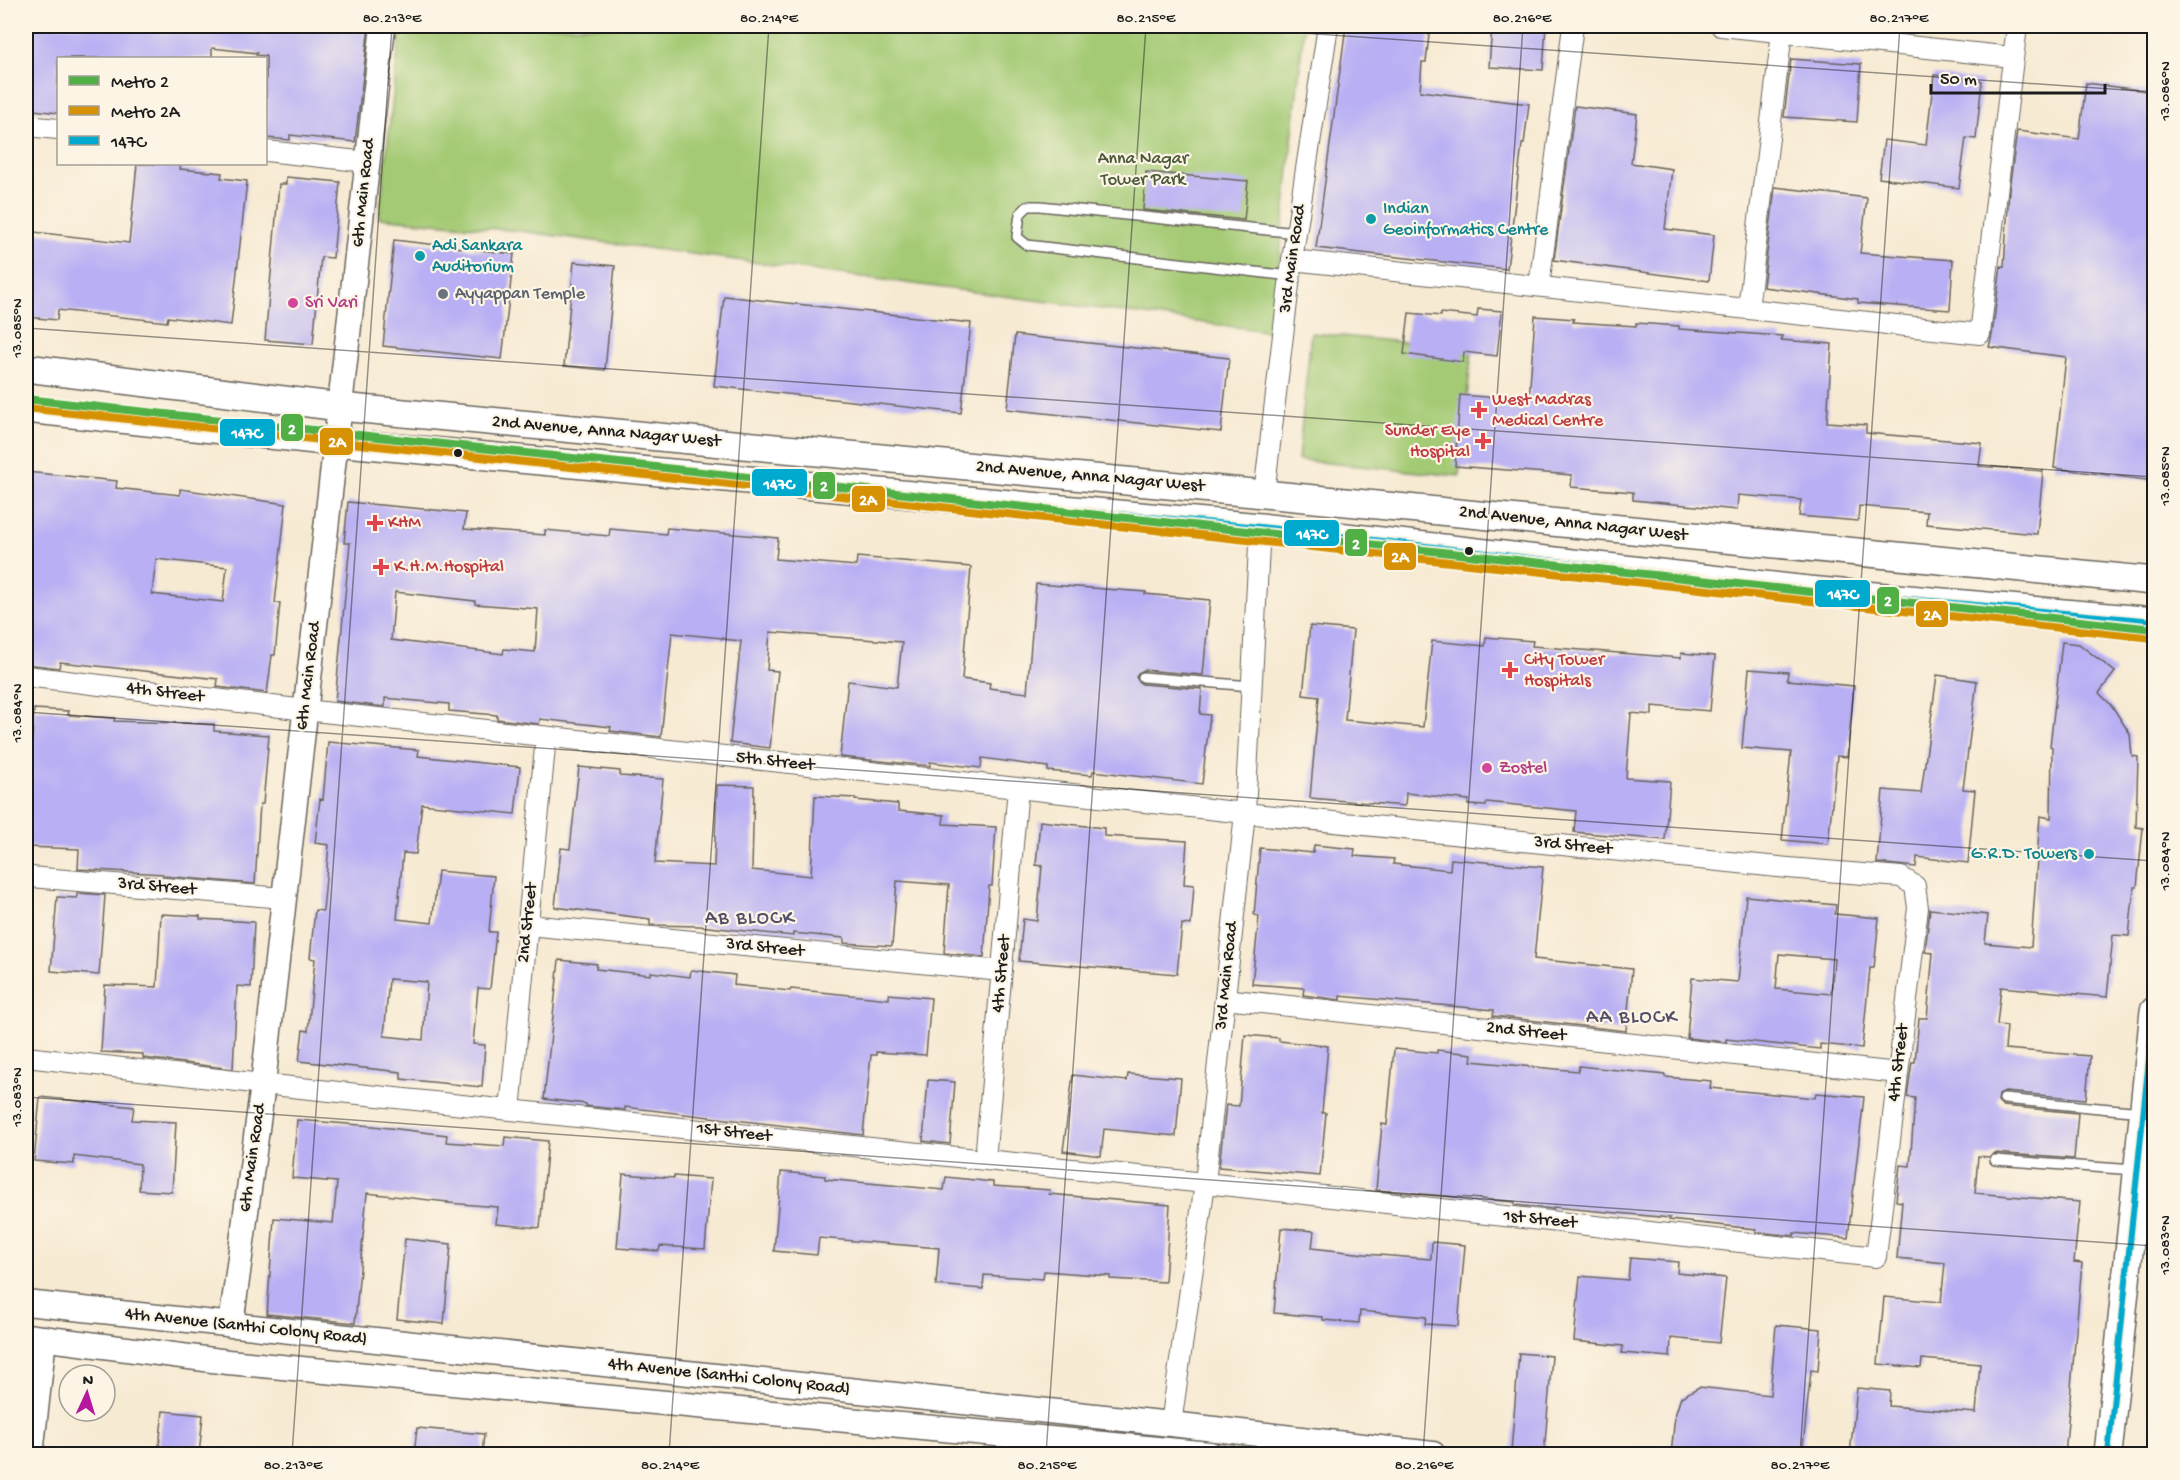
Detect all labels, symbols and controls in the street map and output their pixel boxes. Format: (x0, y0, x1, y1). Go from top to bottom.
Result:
text: 80.213°E (363, 10, 422, 28)
text: 80.214°E (740, 10, 799, 28)
text: 80.215°E (1117, 10, 1176, 28)
text: 80.216°E (1493, 10, 1552, 28)
text: 80.217°E (1870, 10, 1929, 28)
legend (57, 57, 267, 165)
scale bar (1931, 57, 2105, 95)
text: 13.086°N (2157, 61, 2175, 122)
text: 50 m (1940, 70, 1977, 91)
text: Metro 2 (111, 73, 169, 94)
text: Metro 2A (111, 103, 181, 124)
text: 147C (110, 133, 147, 154)
street label: 6th Main Road (348, 136, 380, 248)
park label: Anna Nagar Tower Park (1098, 149, 1190, 191)
place label: Indian Geoinformatics Centre (1383, 199, 1549, 241)
street label: 3rd Main Road (1275, 202, 1311, 315)
marker: Indian Geoinformatics Centre (1364, 212, 1378, 226)
place label: Adi Sankara Auditorium (432, 236, 524, 278)
marker: Adi Sankara Auditorium (413, 249, 427, 263)
place label: Ayyappan Temple (455, 284, 586, 305)
marker: Ayyappan Temple (436, 287, 450, 301)
place label: Sri Vari (305, 293, 358, 314)
marker: Sri Vari (286, 296, 300, 310)
text: 13.085°N (9, 298, 27, 359)
place label: West Madras Medical Centre (1492, 390, 1604, 432)
marker: West Madras Medical Centre (1470, 401, 1488, 419)
street label: 2nd Avenue, Anna Nagar West (491, 412, 723, 453)
line badge: 2 (280, 413, 304, 442)
line badge: 147C (219, 418, 276, 447)
place label: Sunder Eye Hospital (1385, 421, 1471, 463)
text: 2 (288, 422, 296, 441)
text: 147C (230, 426, 264, 445)
line badge: 2A (319, 427, 354, 456)
marker: Sunder Eye Hospital (1474, 432, 1492, 450)
text: 2A (328, 435, 347, 454)
text: 13.085°N (2157, 446, 2175, 507)
unlabelled marker (452, 447, 464, 459)
street label: 2nd Avenue, Anna Nagar West (975, 457, 1207, 498)
line badge: 147C (751, 468, 808, 497)
line badge: 2 (812, 471, 836, 500)
text: 147C (762, 477, 796, 496)
text: 2 (820, 479, 828, 498)
line badge: 2A (851, 485, 886, 513)
text: 2A (859, 493, 878, 512)
street label: 2nd Avenue, Anna Nagar West (1458, 502, 1690, 547)
place label: KHM (388, 513, 421, 534)
marker: KHM (366, 514, 384, 532)
line badge: 147C (1283, 519, 1340, 547)
text: 147C (1295, 527, 1329, 546)
line badge: 2 (1344, 528, 1368, 557)
text: 2 (1352, 537, 1360, 556)
line badge: 2A (1383, 542, 1417, 571)
unlabelled marker (1463, 545, 1475, 557)
text: 2A (1391, 550, 1410, 569)
place label: K.H.M.Hospital (394, 557, 504, 578)
marker: K.H.M.Hospital (372, 558, 390, 576)
line badge: 147C (1814, 579, 1871, 608)
line badge: 2 (1876, 586, 1900, 615)
text: 147C (1826, 587, 1860, 606)
text: 2 (1884, 594, 1892, 613)
line badge: 2A (1915, 600, 1949, 628)
text: 2A (1923, 608, 1942, 627)
street label: 6th Main Road (292, 619, 326, 731)
place label: City Tower Hospitals (1524, 650, 1606, 692)
marker: City Tower Hospitals (1501, 661, 1519, 679)
street label: 4th Street (125, 678, 207, 708)
text: 13.084°N (9, 683, 27, 743)
street label: 5th Street (735, 747, 817, 777)
place label: Zostel (1499, 758, 1547, 779)
marker: Zostel (1480, 761, 1494, 775)
street label: 3rd Street (1532, 831, 1615, 861)
text: 13.084°N (2157, 831, 2175, 891)
place label: G.R.D. Towers (1971, 844, 2078, 865)
marker: G.R.D. Towers (2082, 847, 2096, 861)
street label: 3rd Street (116, 873, 199, 901)
street label: 2nd Street (513, 880, 543, 964)
district label: AB BLOCK (705, 908, 796, 931)
street label: 3rd Main Road (1211, 919, 1243, 1032)
street label: 3rd Street (724, 933, 807, 963)
street label: 4th Street (988, 933, 1016, 1014)
district label: AA BLOCK (1586, 1007, 1678, 1030)
street label: 2nd Street (1485, 1017, 1569, 1047)
street label: 4th Street (1884, 1021, 1914, 1103)
text: 13.083°N (9, 1067, 27, 1128)
street label: 6th Main Road (235, 1101, 271, 1213)
street label: 1St Street (694, 1119, 774, 1148)
street label: 1st Street (1501, 1206, 1579, 1234)
text: 13.083°N (2157, 1215, 2175, 1276)
street label: 4th Avenue (Santhi Colony Road) (124, 1304, 368, 1350)
street label: 4th Avenue (Santhi Colony Road) (607, 1354, 851, 1400)
north arrow (57, 1363, 117, 1423)
text: N (82, 1372, 94, 1391)
text: 80.213°E (264, 1457, 323, 1475)
text: 80.214°E (641, 1457, 700, 1475)
text: 80.215°E (1018, 1457, 1077, 1475)
text: 80.216°E (1395, 1457, 1454, 1475)
text: 80.217°E (1771, 1457, 1830, 1475)

